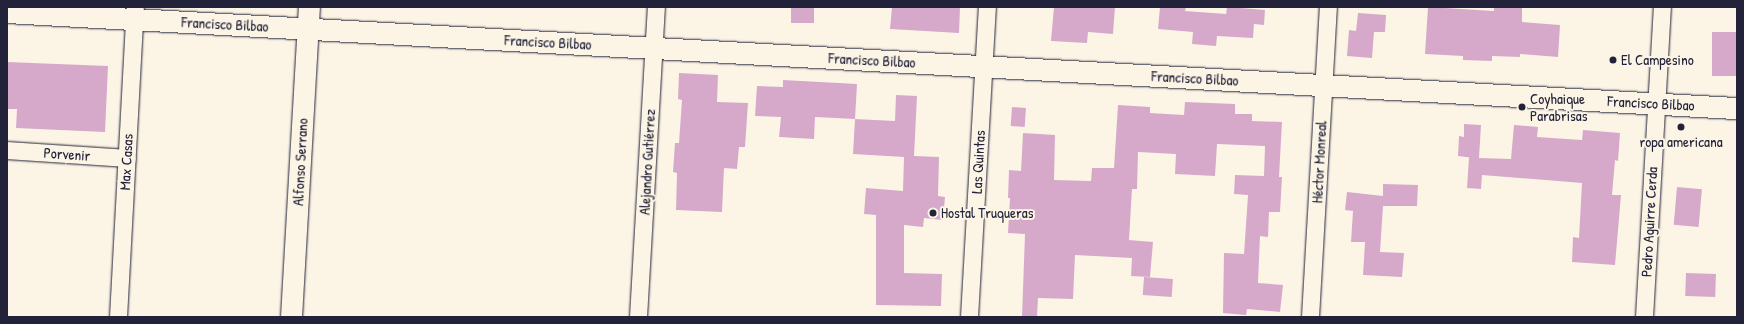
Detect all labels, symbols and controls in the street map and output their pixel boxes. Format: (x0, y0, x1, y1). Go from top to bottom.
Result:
street label: Francisco Bilbao (181, 13, 269, 35)
street label: Francisco Bilbao (504, 31, 592, 53)
street label: Francisco Bilbao (828, 49, 916, 71)
place label: El Campesino (1621, 51, 1694, 69)
marker: El Campesino (1608, 55, 1618, 65)
street label: Francisco Bilbao (1151, 67, 1239, 89)
place label: Coyhaique Parabrisas (1530, 89, 1587, 124)
street label: Francisco Bilbao (1607, 92, 1695, 114)
marker: Coyhaique Parabrisas (1517, 102, 1527, 112)
street label: Alejandro Gutiérrez (635, 108, 659, 216)
street label: Alfonso Serrano (289, 118, 311, 206)
street label: Héctor Monreal (1308, 120, 1330, 204)
marker: ropa americana (1676, 122, 1686, 132)
street label: Las Quintas (967, 130, 989, 194)
street label: Max Casas (116, 133, 136, 191)
place label: ropa americana (1639, 133, 1723, 151)
street label: Porvenir (43, 143, 91, 165)
street label: Pedro Aguirre Cerda (1637, 166, 1661, 278)
place label: Hostal Truqueras (941, 204, 1033, 222)
marker: Hostal Truqueras (928, 208, 938, 218)

